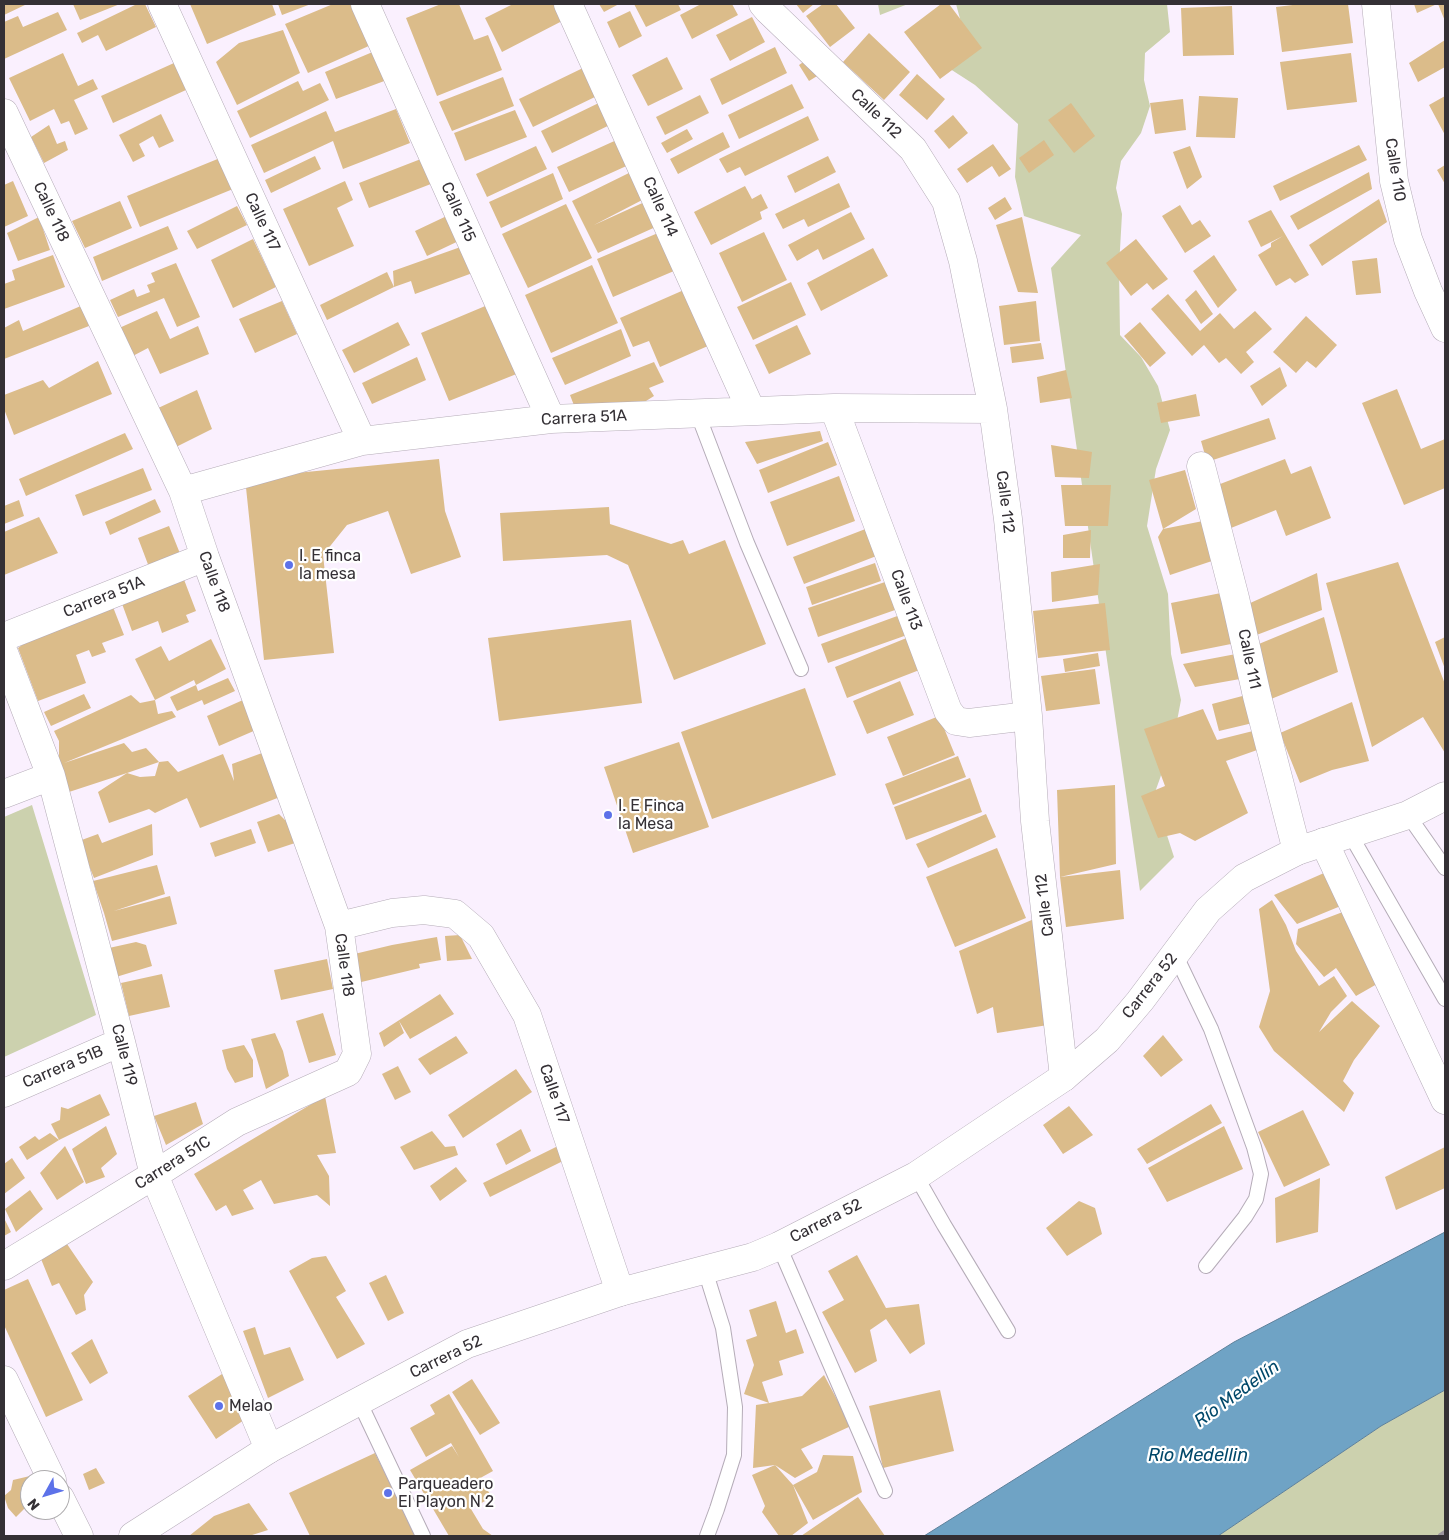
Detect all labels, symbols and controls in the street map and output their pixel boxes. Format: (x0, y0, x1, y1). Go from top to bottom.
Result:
street label: Calle 112 (847, 85, 905, 143)
street label: Calle 110 (1381, 137, 1409, 203)
street label: Calle 114 (638, 174, 682, 240)
street label: Calle 118 (29, 179, 73, 245)
street label: Calle 115 (436, 179, 480, 245)
street label: Calle 117 (240, 190, 284, 254)
street label: Carrera 51A (541, 406, 627, 430)
street label: Calle 112 (992, 469, 1018, 535)
place label: I. E finca la mesa (299, 546, 361, 584)
street label: Calle 118 (194, 549, 234, 615)
marker: I. E finca la mesa (283, 559, 295, 571)
street label: Calle 113 (886, 567, 926, 633)
street label: Carrera 51A (61, 572, 147, 622)
street label: Calle 111 (1233, 627, 1265, 691)
place label: I. E Finca la Mesa (618, 796, 684, 834)
marker: I. E Finca la Mesa (602, 809, 614, 821)
street label: Calle 112 (1032, 872, 1058, 938)
street label: Calle 118 (330, 932, 358, 998)
street label: Carrera 52 (1118, 949, 1182, 1023)
street label: Calle 119 (107, 1022, 141, 1088)
street label: Carrera 51B (20, 1041, 106, 1093)
street label: Calle 117 (535, 1062, 573, 1126)
street label: Carrera 51C (131, 1132, 215, 1194)
street label: Carrera 52 (787, 1195, 865, 1247)
street label: Carrera 52 (407, 1331, 485, 1383)
water label: Río Medellín (1190, 1356, 1284, 1432)
place label: Melao (229, 1396, 273, 1416)
marker: Melao (213, 1400, 225, 1412)
water label: Rio Medellin (1148, 1445, 1248, 1467)
north arrow (20, 1470, 70, 1520)
place label: Parqueadero El Playon N 2 (398, 1474, 494, 1512)
marker: Parqueadero El Playon N 2 (382, 1487, 394, 1499)
text: N (24, 1495, 44, 1513)

